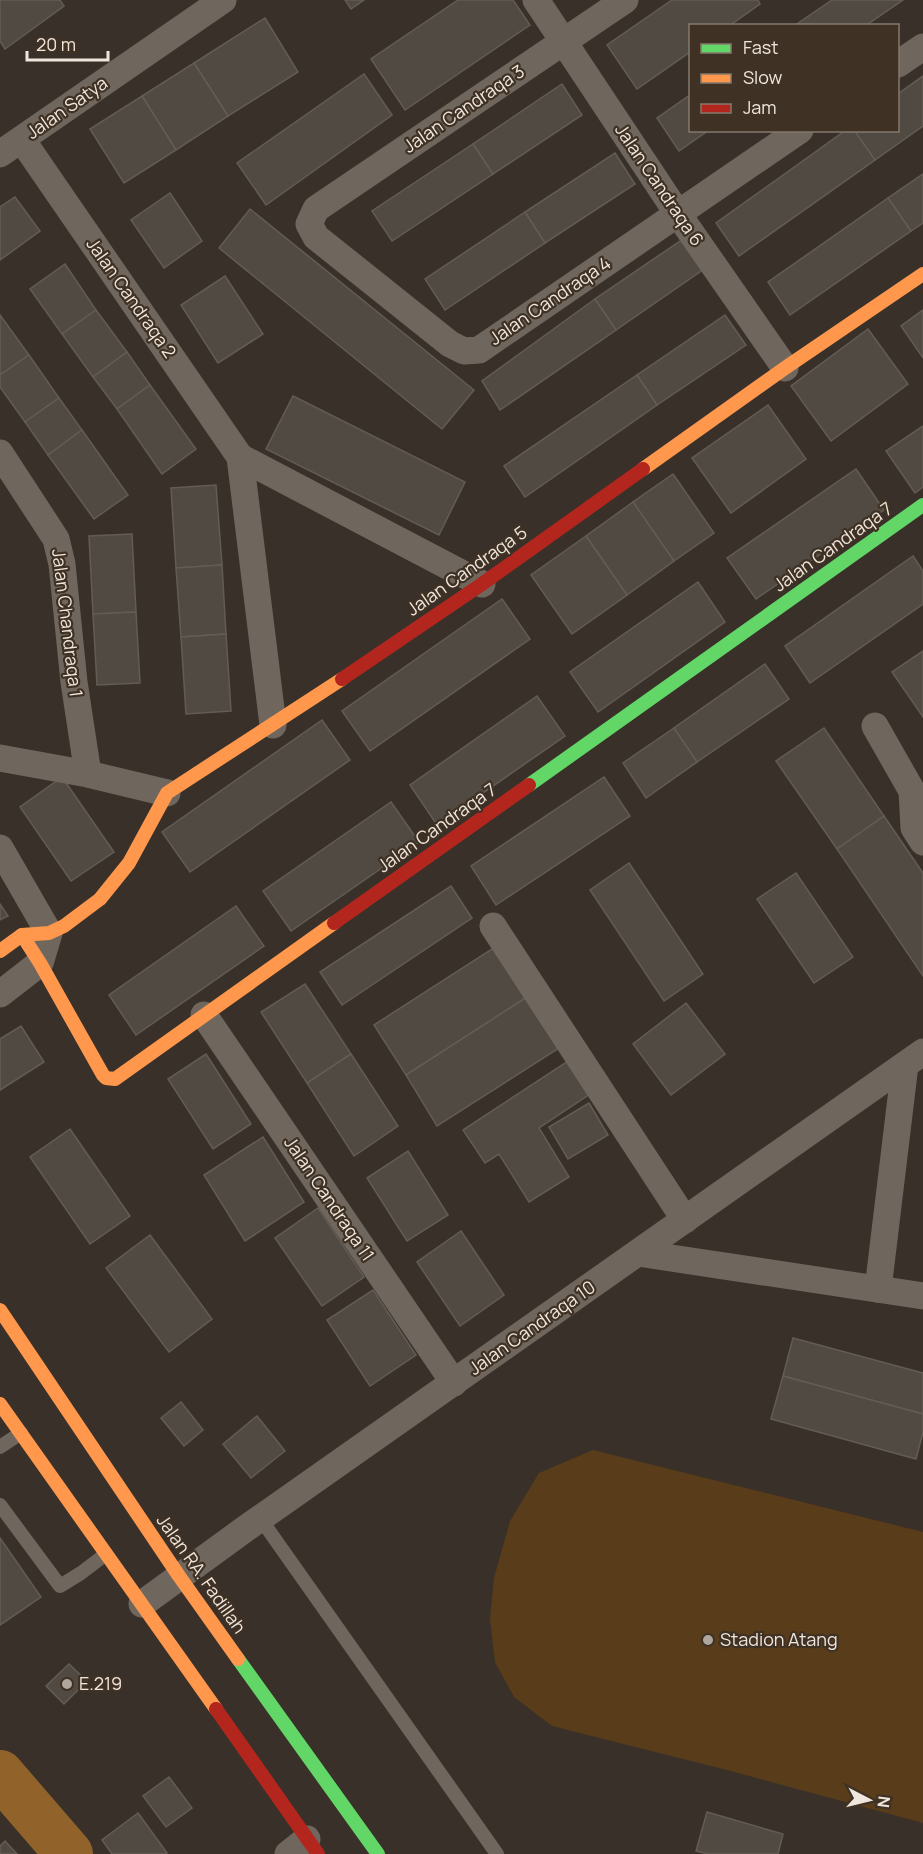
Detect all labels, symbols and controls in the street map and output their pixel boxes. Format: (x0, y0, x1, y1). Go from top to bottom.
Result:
scale bar (27, 24, 108, 62)
legend (689, 24, 899, 132)
text: 20 m (36, 32, 76, 56)
text: Fast (743, 35, 778, 59)
street label: Jalan Candraqa 3 (398, 59, 529, 158)
text: Slow (743, 65, 783, 89)
street label: Jalan Satya (21, 70, 112, 144)
text: Jam (743, 95, 777, 119)
street label: Jalan Candraqa 6 (610, 119, 710, 250)
street label: Jalan Candraqa 2 (81, 233, 182, 362)
street label: Jalan Candraqa 4 (484, 251, 615, 350)
street label: Jalan Candraqa 7 (768, 496, 897, 596)
street label: Jalan Candraqa 5 (401, 520, 531, 621)
street label: Jalan Chandraqa 1 (47, 547, 89, 698)
street label: Jalan Candraqa 7 (372, 777, 501, 877)
street label: Jalan Candraqa 11 (279, 1131, 380, 1265)
street label: Jalan Candraqa 10 (463, 1275, 600, 1380)
street label: Jalan RA. Fadillah (152, 1509, 252, 1638)
place label: Stadion Atang (720, 1627, 838, 1651)
marker: Stadion Atang (701, 1633, 715, 1647)
place label: E.219 (79, 1671, 122, 1695)
marker: E.219 (60, 1677, 74, 1691)
north arrow (839, 1770, 899, 1830)
text: N (872, 1795, 896, 1809)

